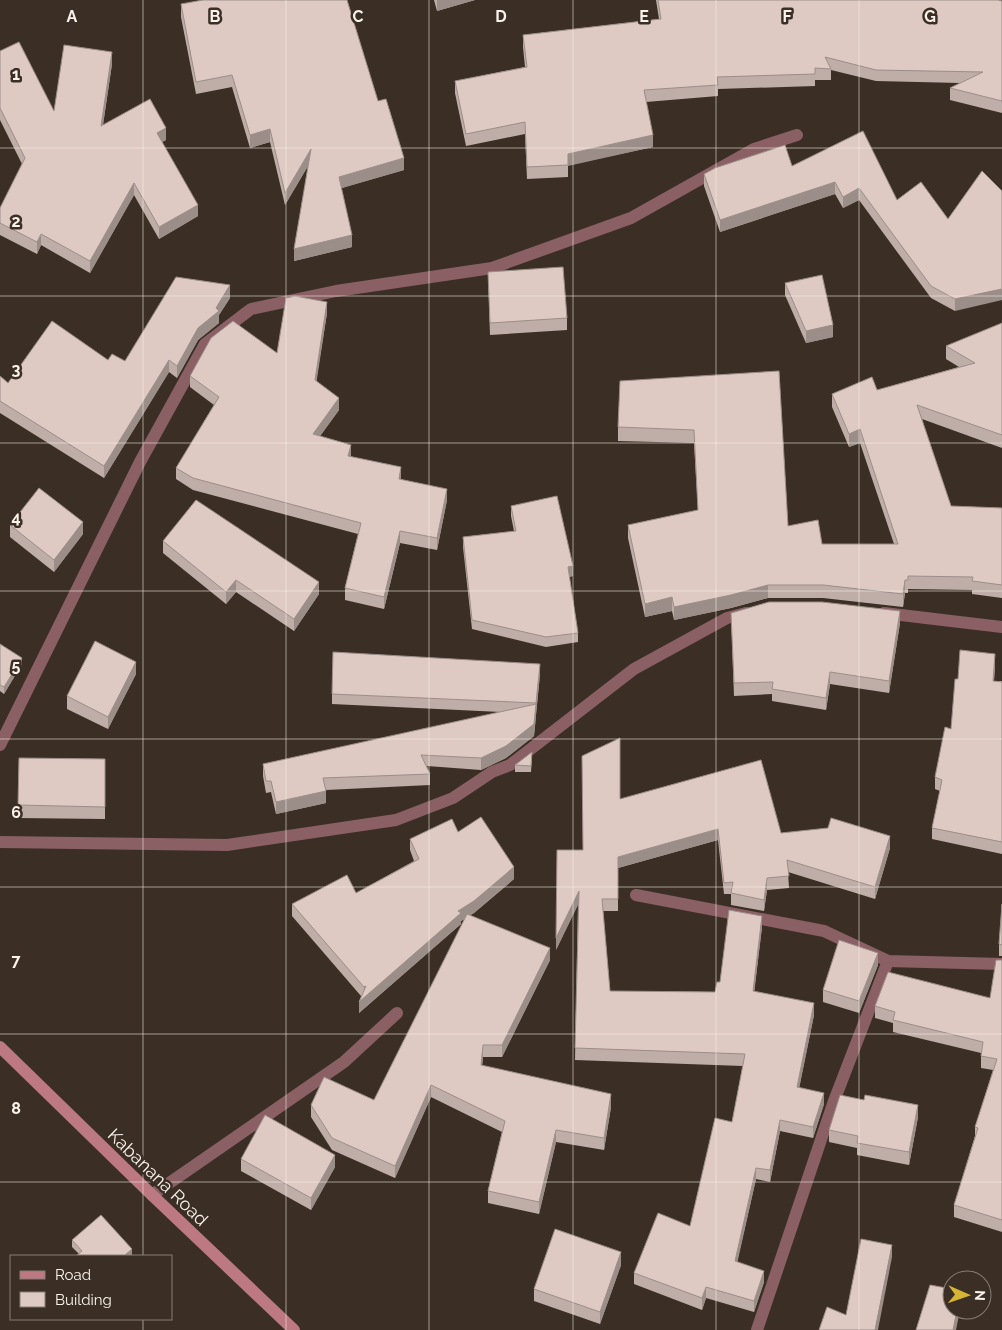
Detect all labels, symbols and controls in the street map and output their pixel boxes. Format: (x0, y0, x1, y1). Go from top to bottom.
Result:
text: A (67, 7, 78, 26)
text: B (210, 7, 221, 26)
text: C (353, 7, 364, 26)
text: D (495, 7, 507, 26)
text: E (639, 7, 649, 26)
text: F (782, 7, 792, 26)
text: G (924, 7, 936, 26)
text: 1 (12, 65, 20, 84)
text: 2 (11, 212, 21, 231)
text: 3 (12, 360, 21, 379)
text: 4 (11, 508, 21, 527)
text: 5 (12, 656, 21, 675)
text: 6 (11, 803, 21, 822)
text: 7 (12, 951, 21, 970)
text: 8 (11, 1099, 21, 1118)
street label: Kabanana Road (104, 1124, 212, 1230)
legend (10, 1255, 172, 1320)
text: Road (55, 1266, 91, 1284)
north arrow (942, 1270, 992, 1320)
text: N (972, 1290, 988, 1301)
text: Building (55, 1291, 112, 1309)

